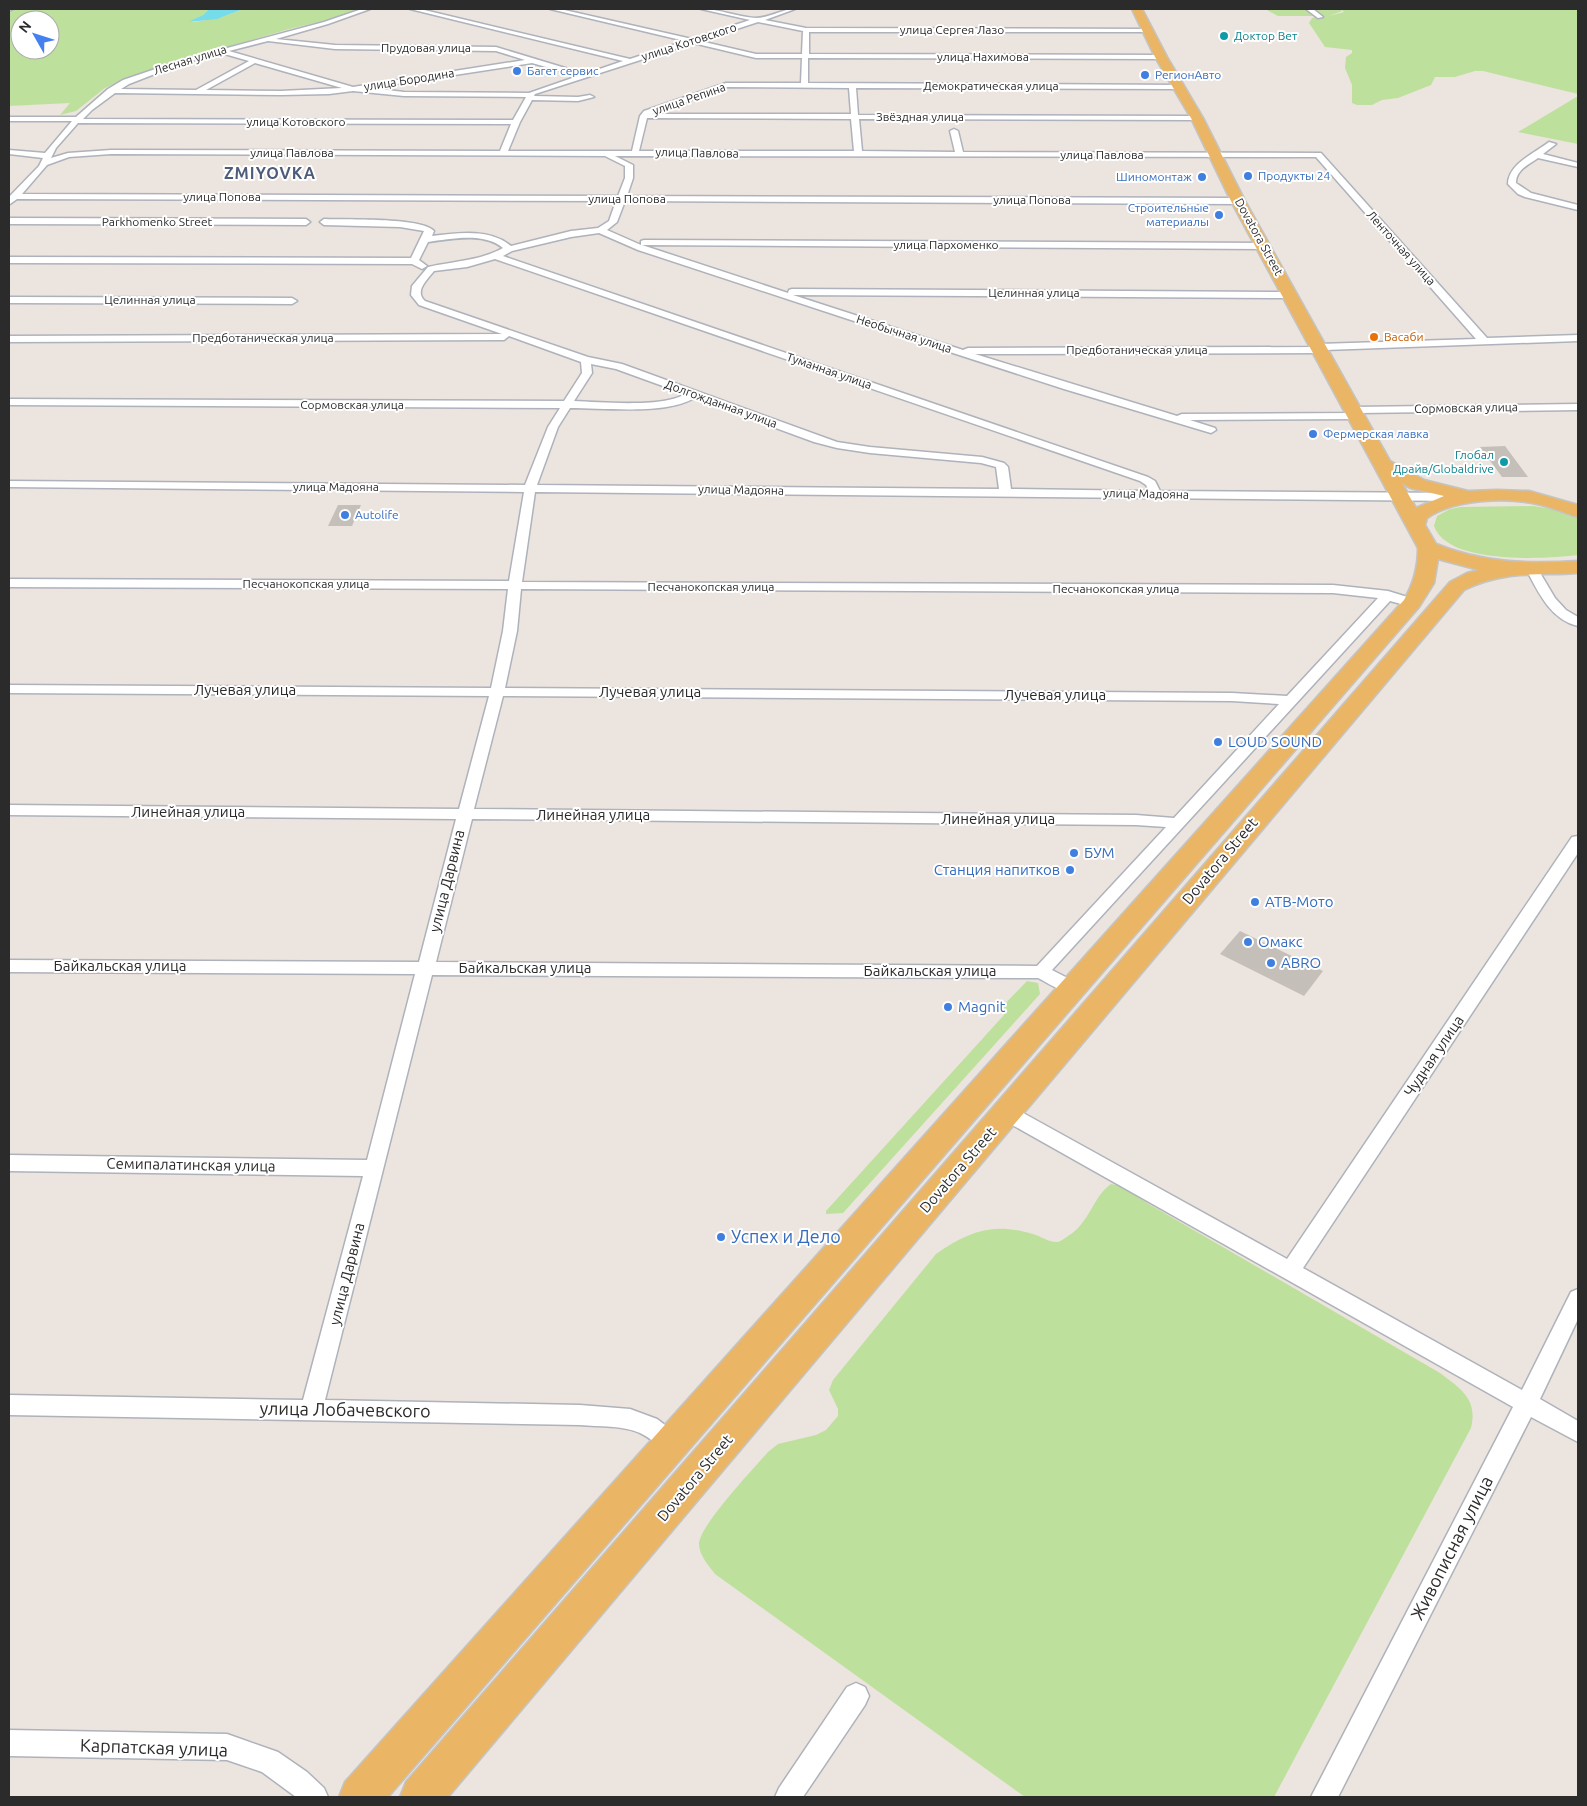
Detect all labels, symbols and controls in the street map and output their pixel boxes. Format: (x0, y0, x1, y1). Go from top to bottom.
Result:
north arrow (10, 10, 60, 60)
text: N (15, 18, 34, 36)
street label: улица Котовского (640, 20, 738, 63)
street label: улица Сергея Лазо (900, 23, 1004, 36)
place label: Доктор Вет (1234, 29, 1298, 42)
marker: Доктор Вет (1218, 30, 1230, 42)
street label: Прудовая улица (381, 41, 471, 54)
street label: Лесная улица (152, 42, 228, 77)
street label: улица Нахимова (937, 50, 1029, 63)
place label: Багет сервис (527, 64, 599, 77)
marker: Багет сервис (511, 65, 523, 77)
street label: улица Бородина (363, 66, 455, 93)
place label: РегионАвто (1155, 68, 1221, 81)
marker: РегионАвто (1139, 69, 1151, 81)
street label: Демократическая улица (923, 79, 1059, 92)
street label: улица Репина (651, 80, 727, 117)
street label: Звёздная улица (876, 110, 964, 123)
street label: улица Котовского (246, 115, 346, 128)
street label: улица Павлова (655, 145, 739, 160)
street label: улица Павлова (250, 146, 334, 159)
street label: улица Павлова (1060, 148, 1144, 161)
district label: ZMIYOVKA (224, 164, 316, 182)
place label: Продукты 24 (1258, 169, 1330, 182)
place label: Шиномонтаж (1116, 170, 1192, 183)
marker: Продукты 24 (1242, 170, 1254, 182)
marker: Шиномонтаж (1196, 171, 1208, 183)
street label: улица Попова (183, 190, 261, 203)
street label: улица Попова (588, 192, 666, 205)
street label: улица Попова (993, 193, 1071, 206)
street label: Dovatora Street (1233, 196, 1286, 278)
place label: Строительные материалы (1128, 201, 1209, 228)
street label: Ленточная улица (1364, 208, 1438, 288)
marker: Строительные материалы (1213, 209, 1225, 221)
street label: Parkhomenko Street (102, 215, 213, 228)
street label: улица Пархоменко (893, 238, 999, 251)
street label: Целинная улица (988, 286, 1080, 299)
street label: Целинная улица (104, 293, 196, 306)
street label: Необычная улица (855, 312, 953, 355)
place label: Васаби (1384, 330, 1424, 343)
street label: Предботаническая улица (192, 331, 334, 344)
marker: Васаби (1368, 331, 1380, 343)
street label: Предботаническая улица (1066, 343, 1208, 356)
street label: Туманная улица (785, 350, 874, 391)
street label: Долгожданная улица (663, 377, 779, 430)
street label: Сормовская улица (300, 398, 404, 411)
street label: Сормовская улица (1414, 400, 1518, 415)
place label: Фермерская лавка (1323, 427, 1429, 440)
marker: Фермерская лавка (1307, 428, 1319, 440)
place label: Глобал Драйв/Globaldrive (1393, 448, 1494, 475)
marker: Глобал Драйв/Globaldrive (1498, 456, 1510, 468)
street label: улица Мадояна (293, 480, 379, 493)
street label: улица Мадояна (698, 482, 784, 497)
street label: улица Мадояна (1103, 486, 1189, 501)
place label: Autolife (355, 508, 399, 521)
marker: Autolife (339, 509, 351, 521)
street label: Песчанокопская улица (243, 577, 369, 590)
street label: Песчанокопская улица (648, 580, 774, 593)
street label: Песчанокопская улица (1053, 582, 1179, 595)
street label: Лучевая улица (194, 681, 296, 698)
street label: Лучевая улица (599, 683, 701, 700)
street label: Лучевая улица (1004, 686, 1106, 703)
place label: LOUD SOUND (1228, 733, 1322, 750)
marker: LOUD SOUND (1212, 736, 1224, 748)
street label: Линейная улица (131, 803, 245, 820)
street label: Линейная улица (536, 806, 650, 823)
street label: Линейная улица (941, 810, 1055, 827)
street label: Dovatora Street (1178, 814, 1261, 907)
street label: улица Дарвина (426, 828, 467, 934)
place label: БУМ (1084, 844, 1115, 861)
marker: БУМ (1068, 847, 1080, 859)
place label: Станция напитков (934, 861, 1060, 878)
marker: Станция напитков (1064, 864, 1076, 876)
place label: АТВ-Мото (1265, 893, 1333, 910)
marker: АТВ-Мото (1249, 896, 1261, 908)
place label: Омакс (1258, 933, 1303, 950)
marker: Омакс (1242, 936, 1254, 948)
place label: ABRO (1281, 954, 1321, 971)
street label: Байкальская улица (54, 957, 186, 974)
marker: ABRO (1265, 957, 1277, 969)
street label: Байкальская улица (459, 959, 591, 976)
street label: Байкальская улица (864, 962, 996, 979)
place label: Magnit (958, 998, 1006, 1015)
marker: Magnit (942, 1001, 954, 1013)
street label: Чудная улица (1400, 1012, 1467, 1099)
street label: Dovatora Street (916, 1123, 999, 1216)
street label: Семипалатинская улица (106, 1155, 276, 1174)
street label: улица Дарвина (326, 1221, 367, 1327)
place label: Успех и Дело (731, 1226, 841, 1246)
marker: Успех и Дело (715, 1231, 727, 1243)
street label: улица Лобачевского (259, 1398, 431, 1420)
street label: Dovatora Street (653, 1431, 736, 1524)
street label: Живописная улица (1406, 1472, 1496, 1623)
street label: Карпатская улица (80, 1734, 228, 1760)

